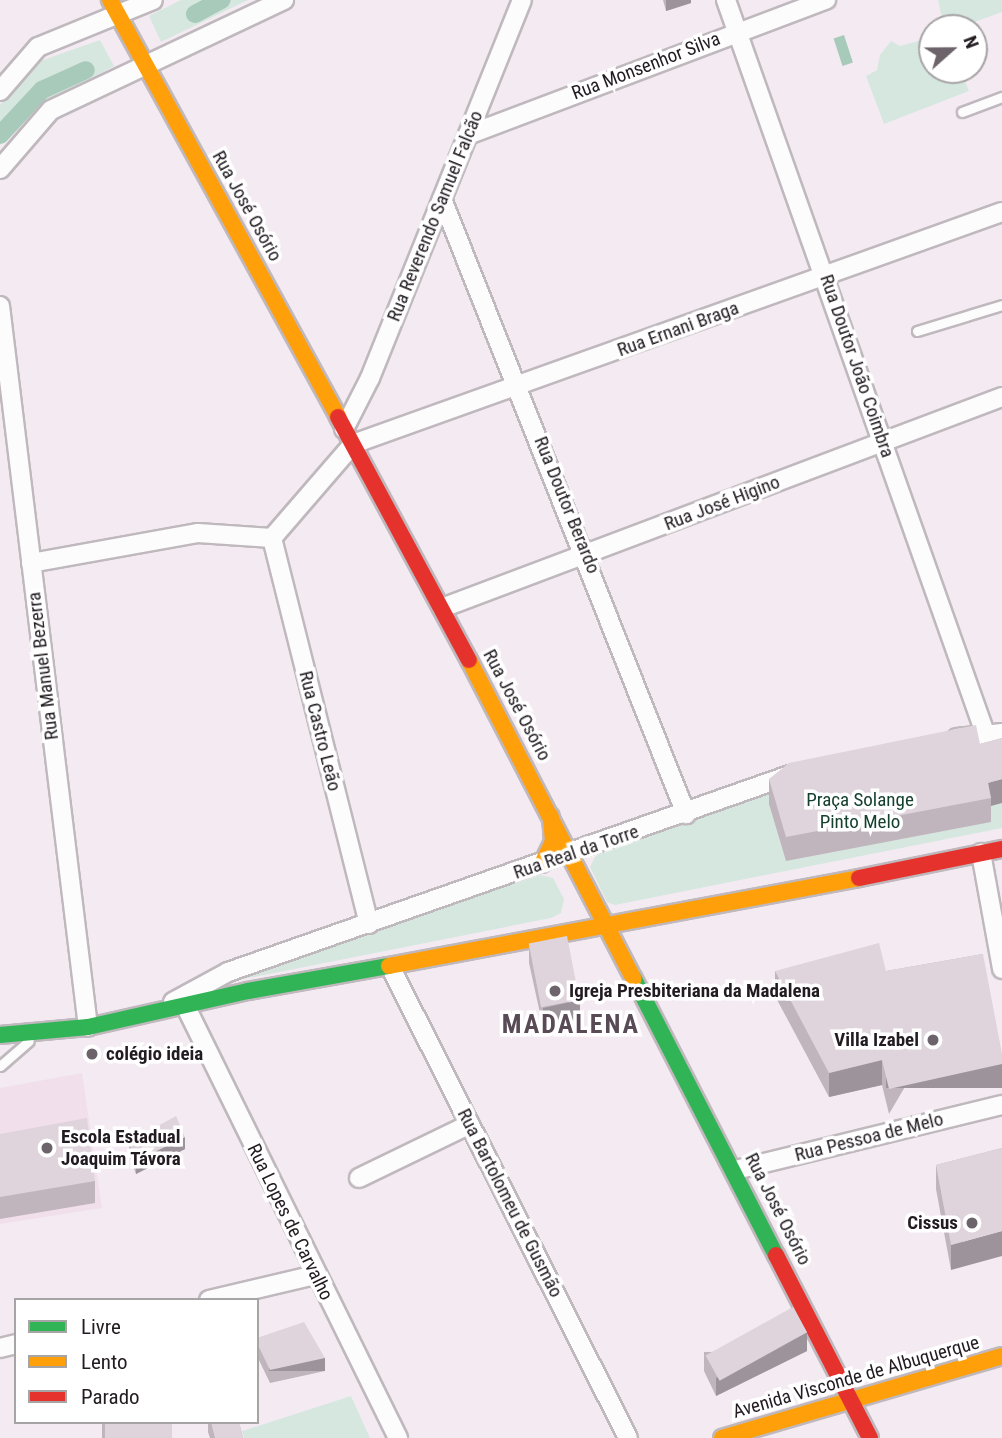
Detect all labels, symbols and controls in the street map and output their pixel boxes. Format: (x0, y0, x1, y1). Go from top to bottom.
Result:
north arrow (918, 14, 988, 84)
street label: Rua Monsenhor Silva (569, 27, 723, 105)
text: N (958, 32, 984, 52)
street label: Rua Reverendo Samuel Falcão (382, 107, 488, 325)
street label: Rua José Osório (207, 147, 287, 265)
street label: Rua Doutor João Coimbra (815, 272, 899, 460)
street label: Rua Ernani Braga (614, 296, 742, 362)
street label: Rua Doutor Berardo (529, 433, 605, 577)
street label: Rua José Higino (661, 470, 783, 536)
street label: Rua Manuel Bezerra (23, 591, 63, 741)
street label: Rua José Osório (478, 645, 556, 765)
street label: Rua Castro Leão (294, 669, 346, 793)
park label: Praça Solange Pinto Melo (806, 789, 914, 833)
street label: Rua Real da Torre (510, 820, 642, 884)
place label: Igreja Presbiteriana da Madalena (569, 980, 820, 1002)
marker: Igreja Presbiteriana da Madalena (547, 983, 563, 999)
district label: MADALENA (503, 1009, 639, 1041)
place label: Villa Izabel (834, 1029, 919, 1051)
marker: Villa Izabel (925, 1032, 941, 1048)
place label: colégio ideia (106, 1043, 203, 1065)
marker: colégio ideia (84, 1046, 100, 1062)
street label: Rua Bartolomeu de Gusmão (452, 1105, 568, 1301)
street label: Rua Pessoa de Melo (792, 1108, 946, 1166)
place label: Escola Estadual Joaquim Távora (61, 1126, 181, 1170)
marker: Escola Estadual Joaquim Távora (39, 1140, 55, 1156)
street label: Rua Lopes de Carvalho (242, 1140, 338, 1304)
street label: Rua José Osório (740, 1149, 816, 1269)
place label: Cissus (907, 1212, 958, 1234)
marker: Cissus (964, 1215, 980, 1231)
legend (14, 1298, 259, 1424)
text: Livre (81, 1315, 121, 1339)
street label: Avenida Visconde de Albuquerque (730, 1331, 982, 1423)
text: Lento (81, 1350, 128, 1374)
text: Parado (81, 1385, 140, 1409)

